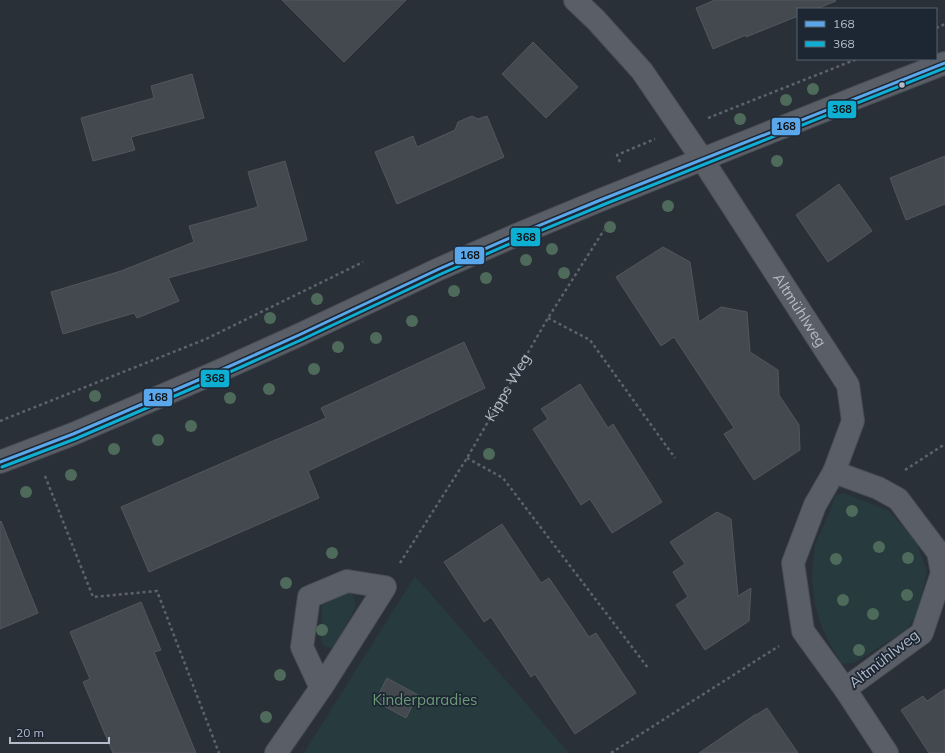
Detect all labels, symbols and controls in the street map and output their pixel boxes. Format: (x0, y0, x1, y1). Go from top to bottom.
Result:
legend (797, 8, 937, 60)
text: 168 (833, 16, 855, 31)
text: 368 (833, 36, 855, 51)
unlabelled marker (897, 80, 907, 90)
line badge: 368 (827, 100, 857, 119)
text: 368 (832, 102, 852, 116)
line badge: 168 (771, 117, 801, 136)
text: 168 (776, 119, 796, 133)
line badge: 368 (510, 227, 541, 247)
text: 368 (516, 230, 536, 244)
line badge: 168 (454, 246, 485, 265)
text: 168 (460, 248, 480, 262)
street label: Altmühlweg (769, 269, 831, 350)
street label: Kipps Weg (480, 350, 534, 425)
line badge: 368 (200, 369, 230, 388)
text: 368 (205, 371, 225, 385)
line badge: 168 (143, 388, 173, 407)
text: 168 (148, 390, 168, 404)
street label: Altmühlweg (845, 625, 923, 692)
park label: Kinderparadies (372, 690, 478, 709)
scale bar (10, 719, 109, 745)
text: 20 m (16, 725, 44, 740)

